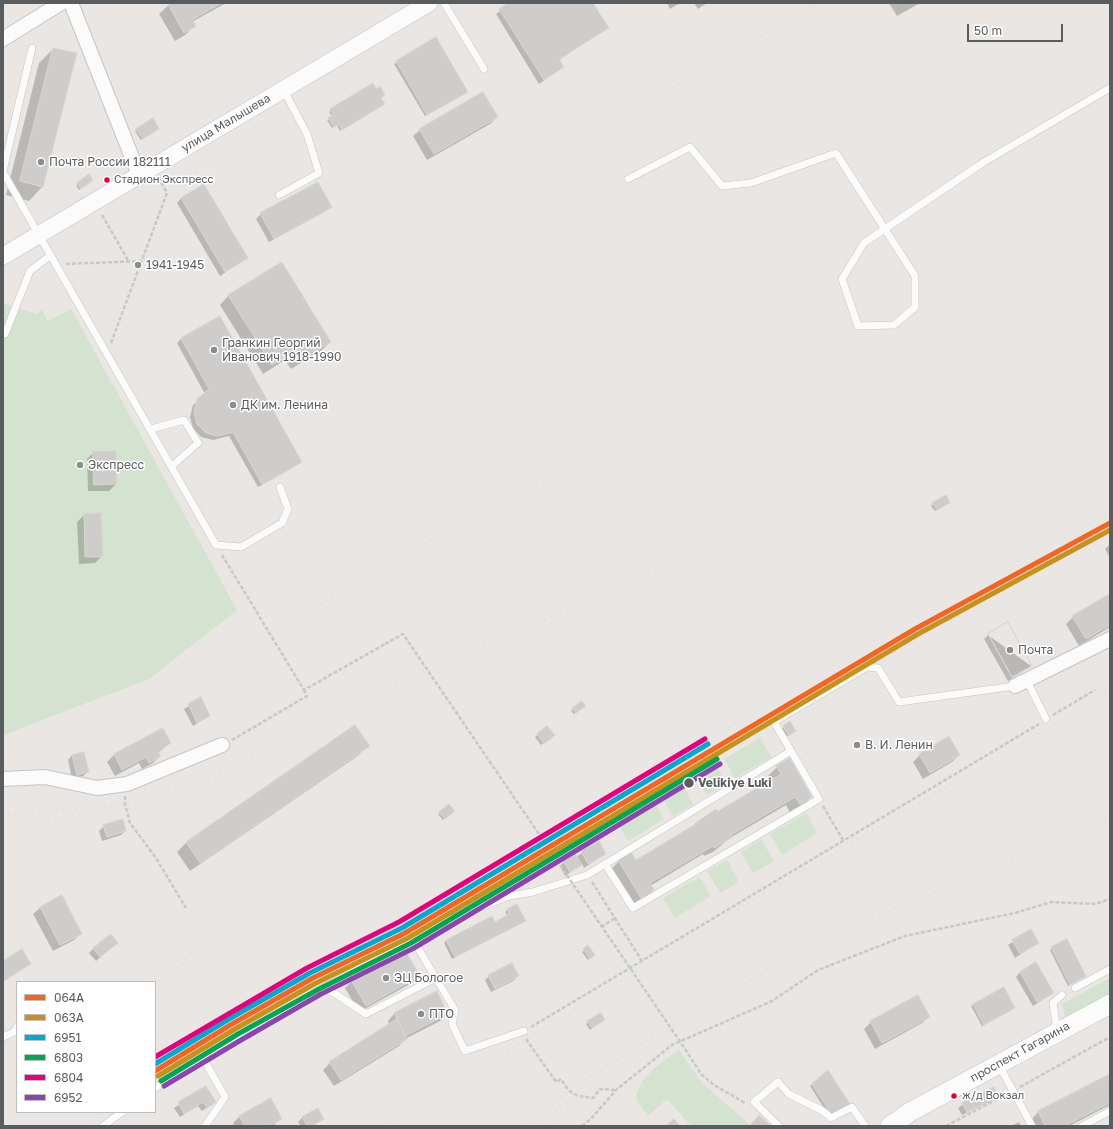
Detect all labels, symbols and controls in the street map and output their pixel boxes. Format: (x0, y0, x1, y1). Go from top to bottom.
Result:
scale bar (969, 16, 1065, 42)
text: 50 m (974, 23, 1002, 38)
street label: улица Малышева (179, 91, 273, 155)
place label: Почта России 182111 (49, 155, 170, 169)
marker: Почта России 182111 (36, 157, 46, 167)
place label: Стадион Экспресс (114, 173, 214, 187)
marker: Стадион Экспресс (102, 175, 112, 185)
place label: 1941-1945 (146, 258, 204, 272)
marker: 1941-1945 (133, 260, 143, 270)
place label: Гранкин Георгий Иванович 1918-1990 (222, 336, 342, 364)
marker: Гранкин Георгий Иванович 1918-1990 (209, 345, 219, 355)
place label: ДК им. Ленина (241, 398, 328, 412)
marker: ДК им. Ленина (228, 400, 238, 410)
place label: Экспресс (88, 458, 144, 472)
marker: Экспресс (75, 460, 85, 470)
place label: Почта (1018, 643, 1053, 657)
marker: Почта (1005, 645, 1015, 655)
place label: В. И. Ленин (865, 738, 933, 752)
marker: В. И. Ленин (852, 740, 862, 750)
marker: Velikiye Luki (682, 776, 696, 790)
place label: Velikiye Luki (698, 776, 772, 790)
place label: ЭЦ Бологое (394, 971, 463, 985)
marker: ЭЦ Бологое (381, 973, 391, 983)
legend (16, 981, 156, 1113)
text: 064А (54, 990, 84, 1005)
place label: ПТО (429, 1007, 454, 1021)
marker: ПТО (416, 1009, 426, 1019)
text: 063А (54, 1010, 84, 1025)
street label: проспект Гагарина (968, 1019, 1072, 1085)
text: 6951 (54, 1030, 81, 1045)
text: 6803 (54, 1050, 83, 1065)
text: 6804 (54, 1070, 83, 1085)
place label: ж/д Вокзал (962, 1089, 1024, 1103)
text: 6952 (54, 1090, 82, 1105)
marker: ж/д Вокзал (949, 1091, 959, 1101)

